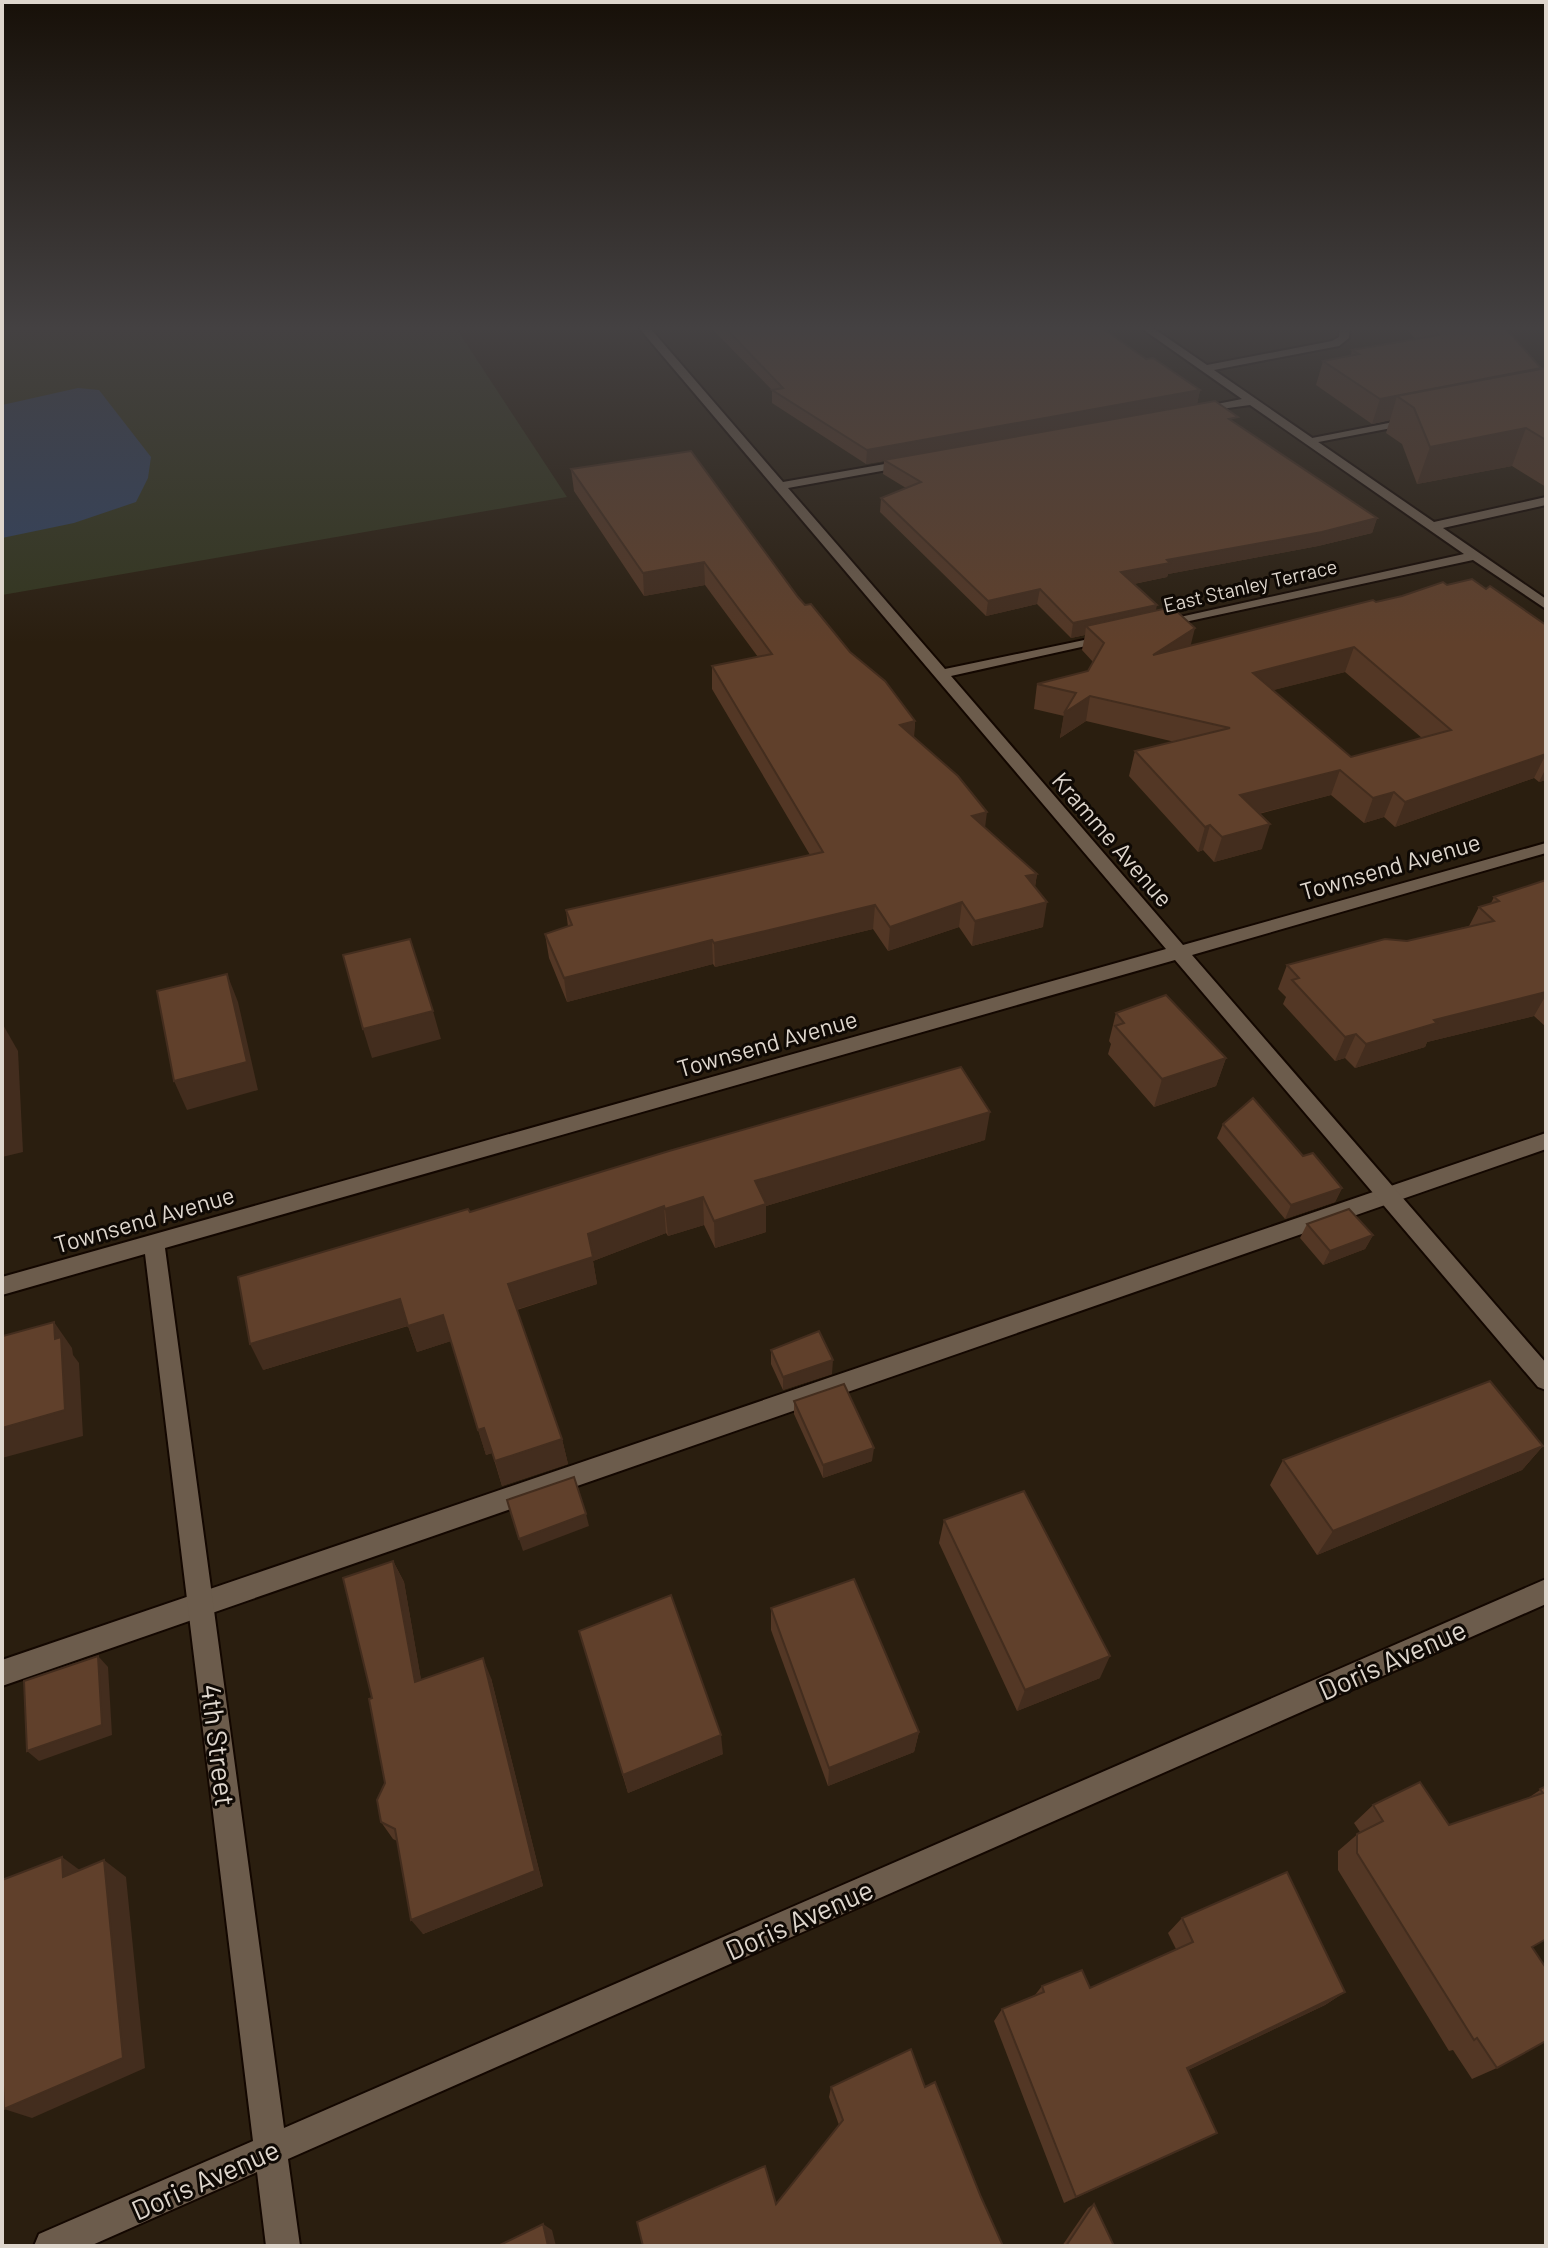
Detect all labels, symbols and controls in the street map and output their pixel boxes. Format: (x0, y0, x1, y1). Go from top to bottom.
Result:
street label: East Stanley Terrace (1161, 553, 1339, 617)
street label: Kramme Avenue (1047, 766, 1179, 912)
street label: Townsend Avenue (1297, 826, 1483, 906)
street label: Townsend Avenue (674, 1003, 860, 1083)
street label: Townsend Avenue (51, 1179, 237, 1259)
street label: Doris Avenue (1313, 1611, 1471, 1707)
street label: 4th Street (195, 1682, 243, 1808)
street label: Doris Avenue (720, 1871, 878, 1967)
street label: Doris Avenue (126, 2131, 284, 2227)

